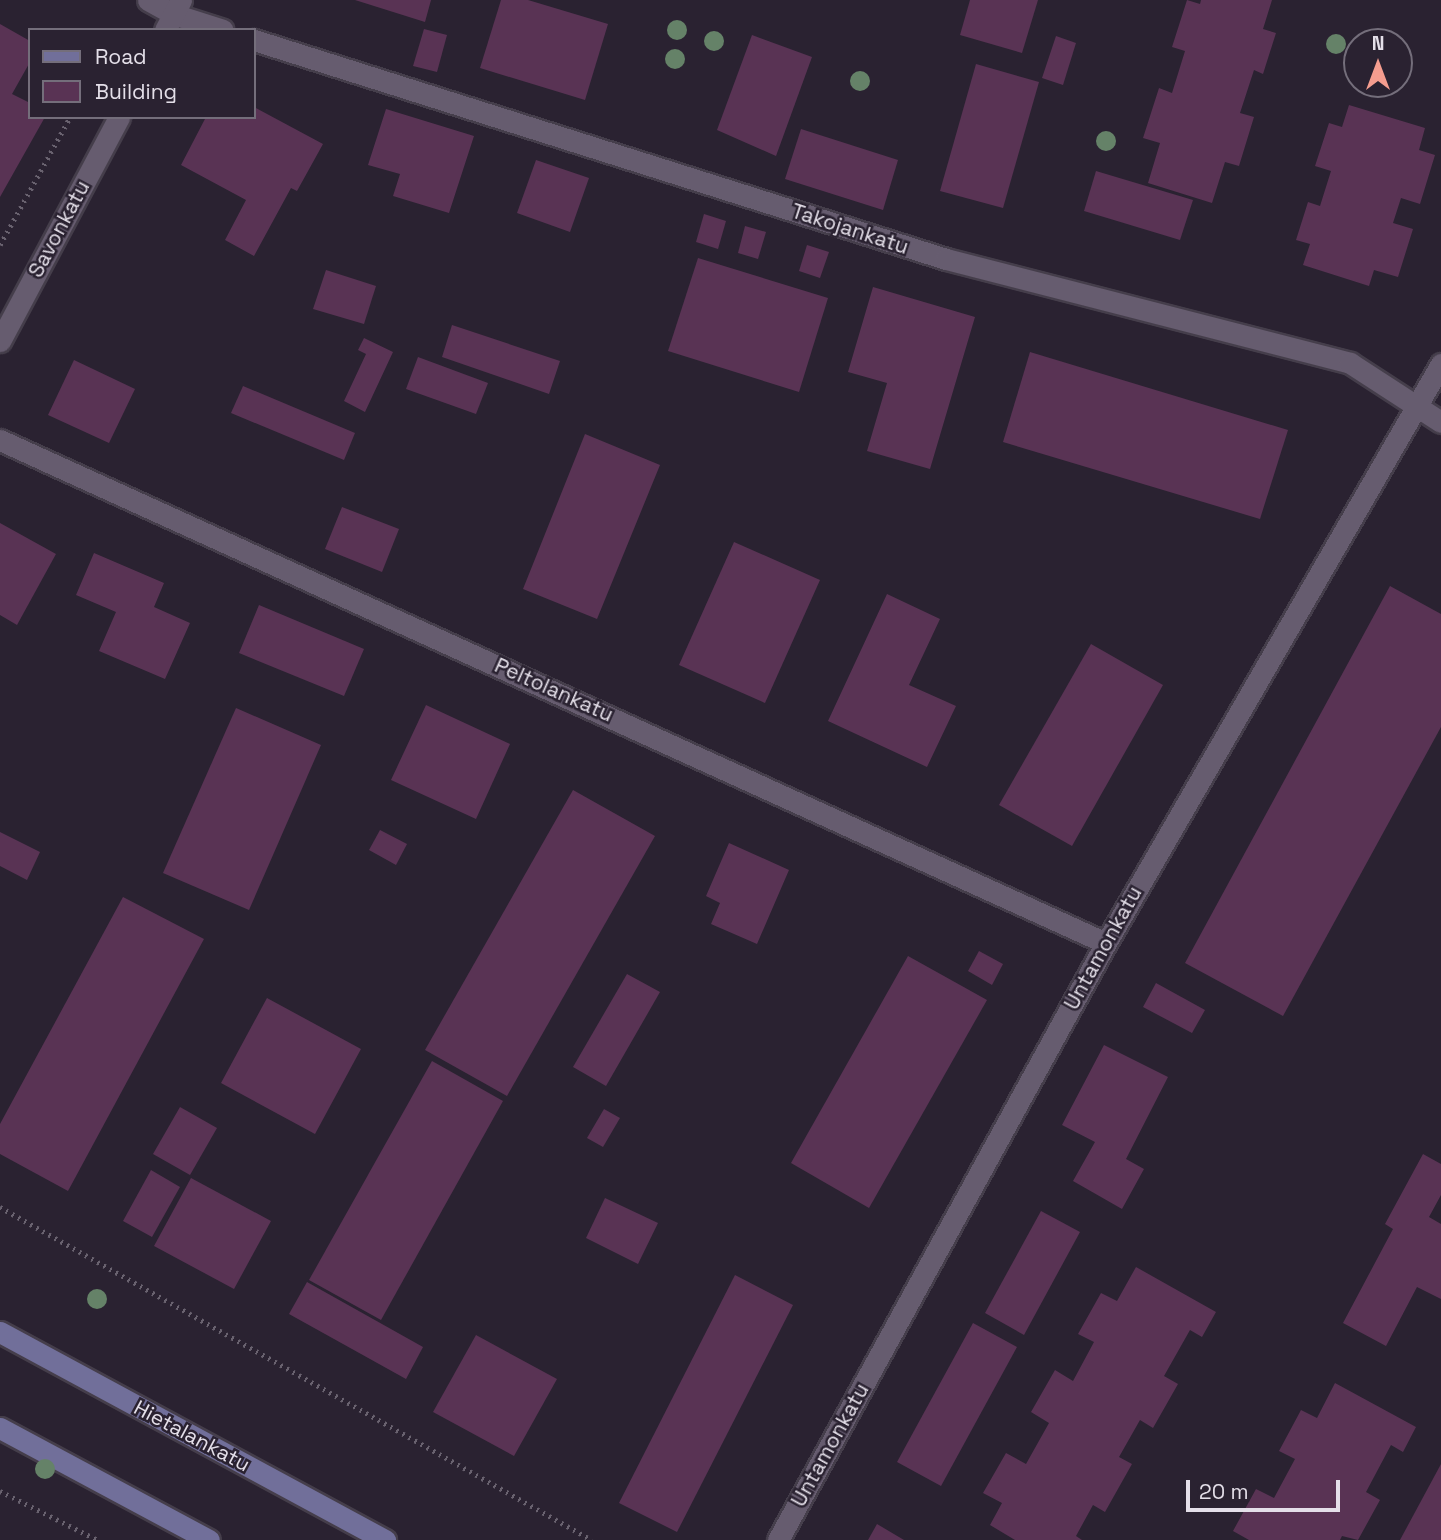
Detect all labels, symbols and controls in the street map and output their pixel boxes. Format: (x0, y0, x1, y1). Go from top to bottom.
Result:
legend (28, 28, 256, 119)
north arrow (1343, 28, 1413, 98)
text: N (1372, 31, 1384, 56)
text: Road (95, 43, 147, 70)
text: Building (95, 78, 177, 105)
street label: Savonkatu (23, 176, 95, 282)
street label: Takojankatu (788, 198, 912, 260)
street label: Peltolankatu (491, 653, 617, 727)
street label: Untamonkatu (1059, 882, 1147, 1014)
street label: Untamonkatu (786, 1379, 874, 1511)
street label: Hietalankatu (130, 1395, 254, 1477)
scale bar (1189, 1466, 1343, 1510)
text: 20 m (1199, 1478, 1249, 1505)

